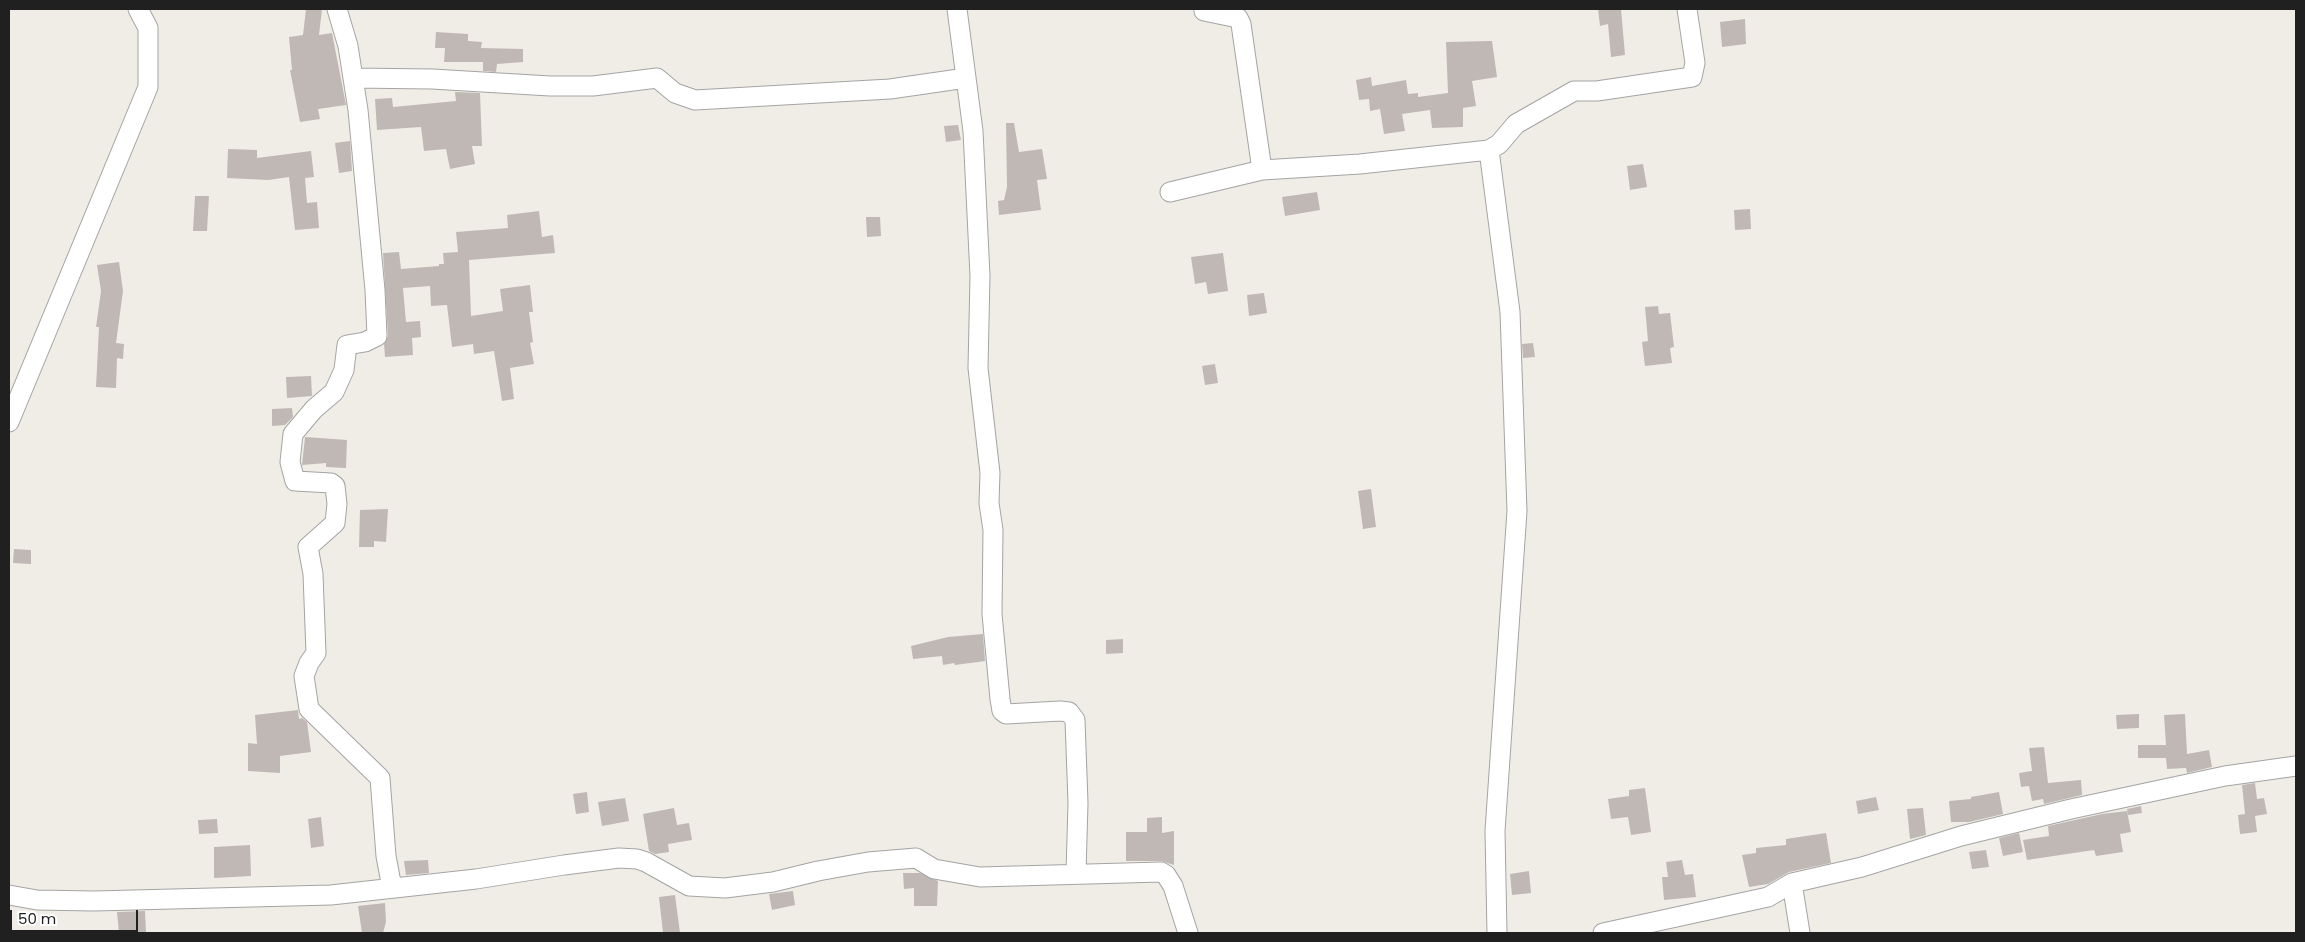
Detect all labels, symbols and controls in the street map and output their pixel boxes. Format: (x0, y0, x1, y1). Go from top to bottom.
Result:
scale bar (12, 900, 140, 932)
text: 50 m (18, 908, 56, 929)

